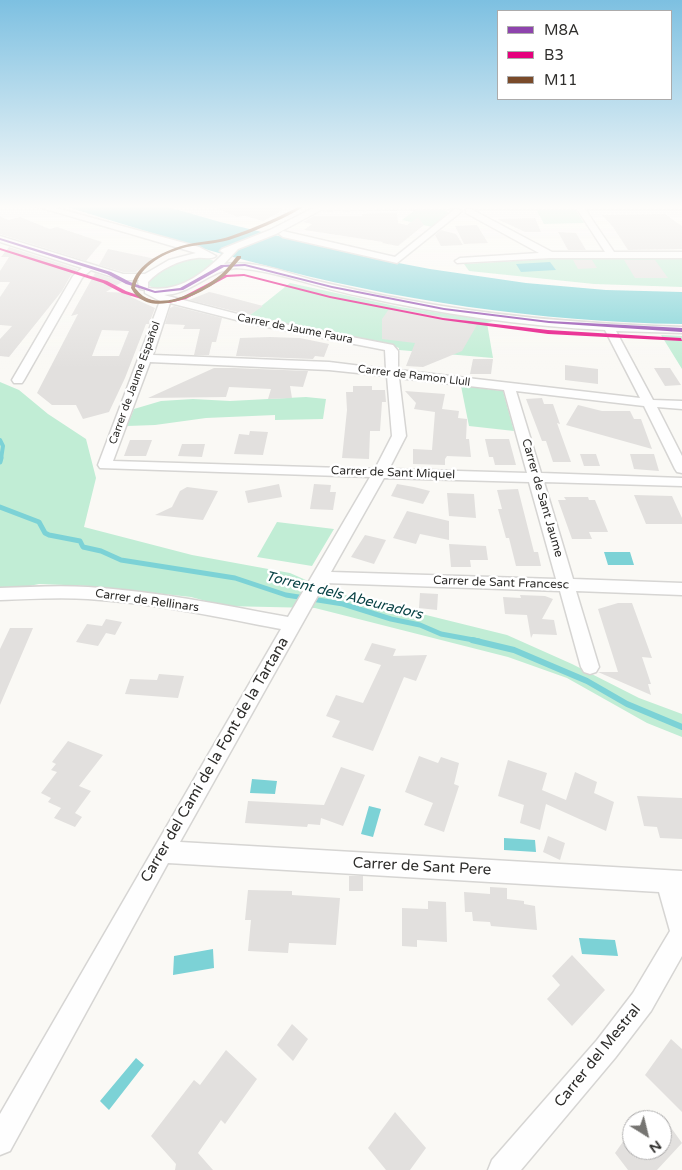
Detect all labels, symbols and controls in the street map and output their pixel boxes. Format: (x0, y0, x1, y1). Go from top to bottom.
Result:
legend (497, 10, 672, 100)
text: M8A (544, 21, 579, 39)
text: B3 (544, 46, 564, 64)
text: M11 (544, 71, 577, 89)
street label: Carrer de Jaume Faura (236, 311, 354, 347)
street label: Carrer de Jaume Español (107, 320, 163, 446)
street label: Carrer de Ramon Llull (357, 363, 471, 389)
street label: Carrer de Sant Jaume (518, 437, 566, 559)
street label: Carrer de Sant Miquel (331, 464, 455, 482)
water label: Torrent dels Abeuradors (264, 568, 424, 624)
street label: Carrer de Sant Francesc (433, 573, 569, 593)
street label: Carrer de Rellinars (94, 587, 200, 615)
street label: Carrer del Camí de la Font de la Tartana (137, 634, 293, 886)
street label: Carrer de Sant Pere (352, 854, 492, 880)
street label: Carrer del Mestral (551, 1001, 645, 1111)
north arrow (622, 1110, 672, 1160)
text: N (646, 1137, 665, 1157)

